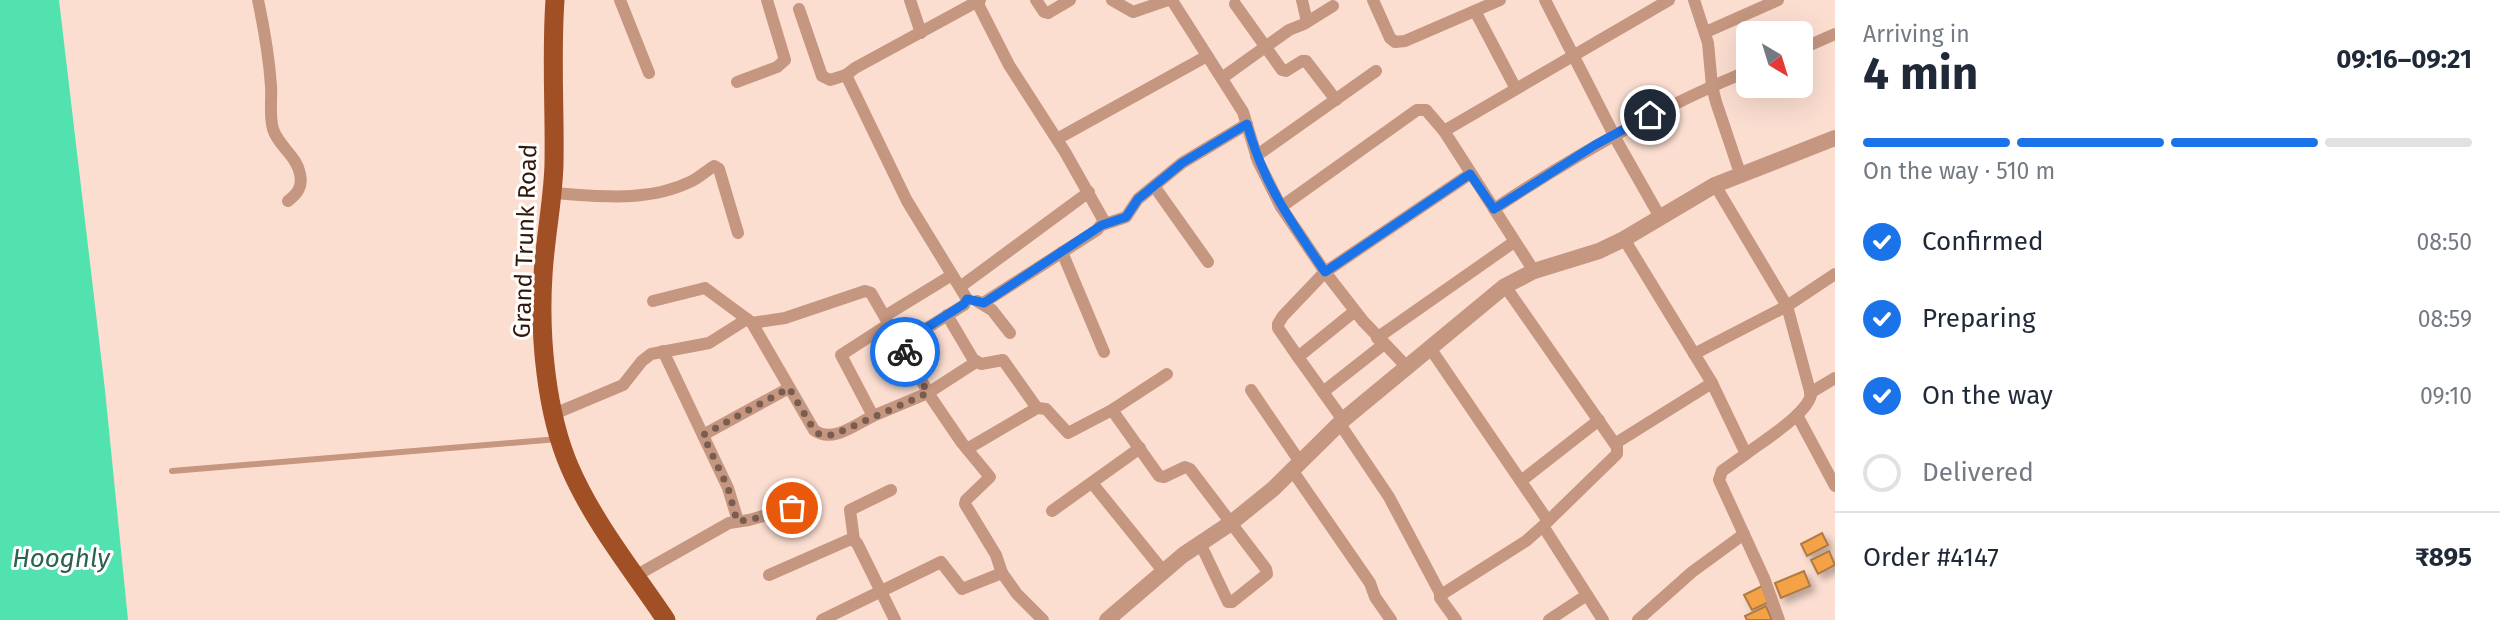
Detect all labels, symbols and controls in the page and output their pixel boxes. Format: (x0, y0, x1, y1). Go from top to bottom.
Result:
text: Arriving in (1863, 20, 1970, 48)
north arrow (1736, 21, 1813, 98)
map controls (1736, 21, 1813, 98)
text: 09:16–09:21 (2336, 44, 2472, 75)
text: 4 min (1863, 46, 1978, 101)
pin (1620, 85, 1680, 145)
icon: home (1631, 96, 1669, 134)
street label: Grand Trunk Road (508, 143, 542, 339)
text: On the way · 510 m (1863, 157, 2055, 185)
icon: check (1863, 223, 1901, 261)
text: Confirmed (1922, 226, 2043, 257)
text: 08:50 (2417, 228, 2472, 256)
icon: check (1863, 300, 1901, 338)
text: Preparing (1922, 303, 2035, 334)
text: 08:59 (2418, 305, 2472, 333)
courier (870, 317, 940, 387)
icon: bike (886, 333, 924, 371)
icon: check (1863, 377, 1901, 415)
text: On the way (1922, 380, 2053, 411)
text: 09:10 (2420, 382, 2472, 410)
text: Delivered (1922, 457, 2034, 488)
pin (762, 478, 822, 538)
icon: bag (773, 489, 811, 527)
text: Order #4147 (1863, 542, 1999, 573)
text: ₹895 (2415, 542, 2472, 573)
water label: Hooghly (12, 543, 111, 574)

